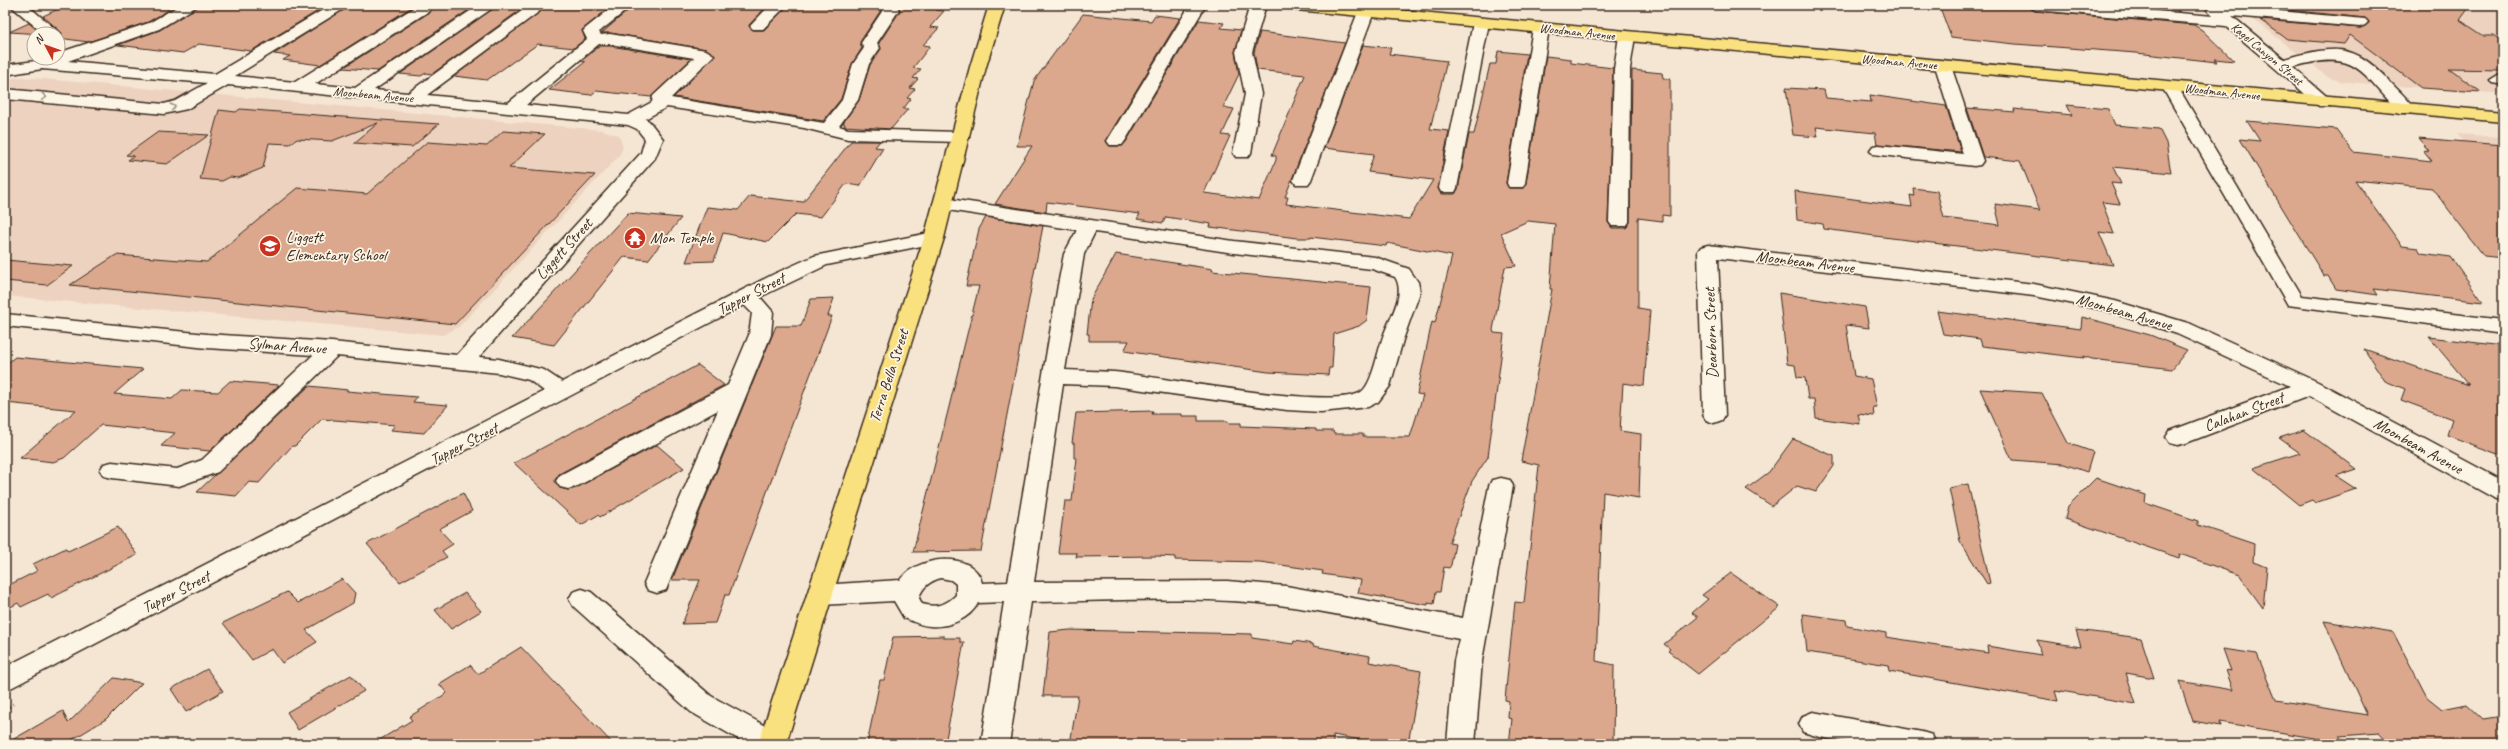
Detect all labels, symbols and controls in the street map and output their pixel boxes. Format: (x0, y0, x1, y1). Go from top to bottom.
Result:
street label: Kagel Canyon Street (2228, 19, 2308, 90)
street label: Woodman Avenue (1538, 20, 1616, 44)
north arrow (26, 26, 66, 66)
text: N (31, 31, 47, 47)
street label: Woodman Avenue (1861, 51, 1938, 73)
street label: Woodman Avenue (2183, 80, 2261, 104)
street label: Moonbeam Avenue (332, 84, 414, 107)
one-way arrow (41, 92, 47, 101)
one-way arrow (170, 104, 176, 112)
street label: Liggett Street (531, 213, 598, 284)
temple icon: Mon Temple (622, 225, 648, 251)
place label: Liggett Elementary School (286, 227, 389, 265)
place label: Mon Temple (650, 228, 715, 248)
school or university icon: Liggett Elementary School (257, 233, 283, 259)
street label: Moonbeam Avenue (1755, 246, 1857, 278)
street label: Tupper Street (714, 267, 791, 320)
street label: Dearborn Street (1699, 286, 1723, 379)
street label: Moonbeam Avenue (2074, 289, 2176, 336)
street label: Terra Bella Street (865, 325, 914, 425)
street label: Sylmar Avenue (247, 333, 328, 359)
street label: Calahan Street (2201, 387, 2289, 436)
street label: Moonbeam Avenue (2370, 413, 2468, 480)
street label: Tupper Street (427, 417, 504, 470)
street label: Tupper Street (139, 565, 216, 618)

